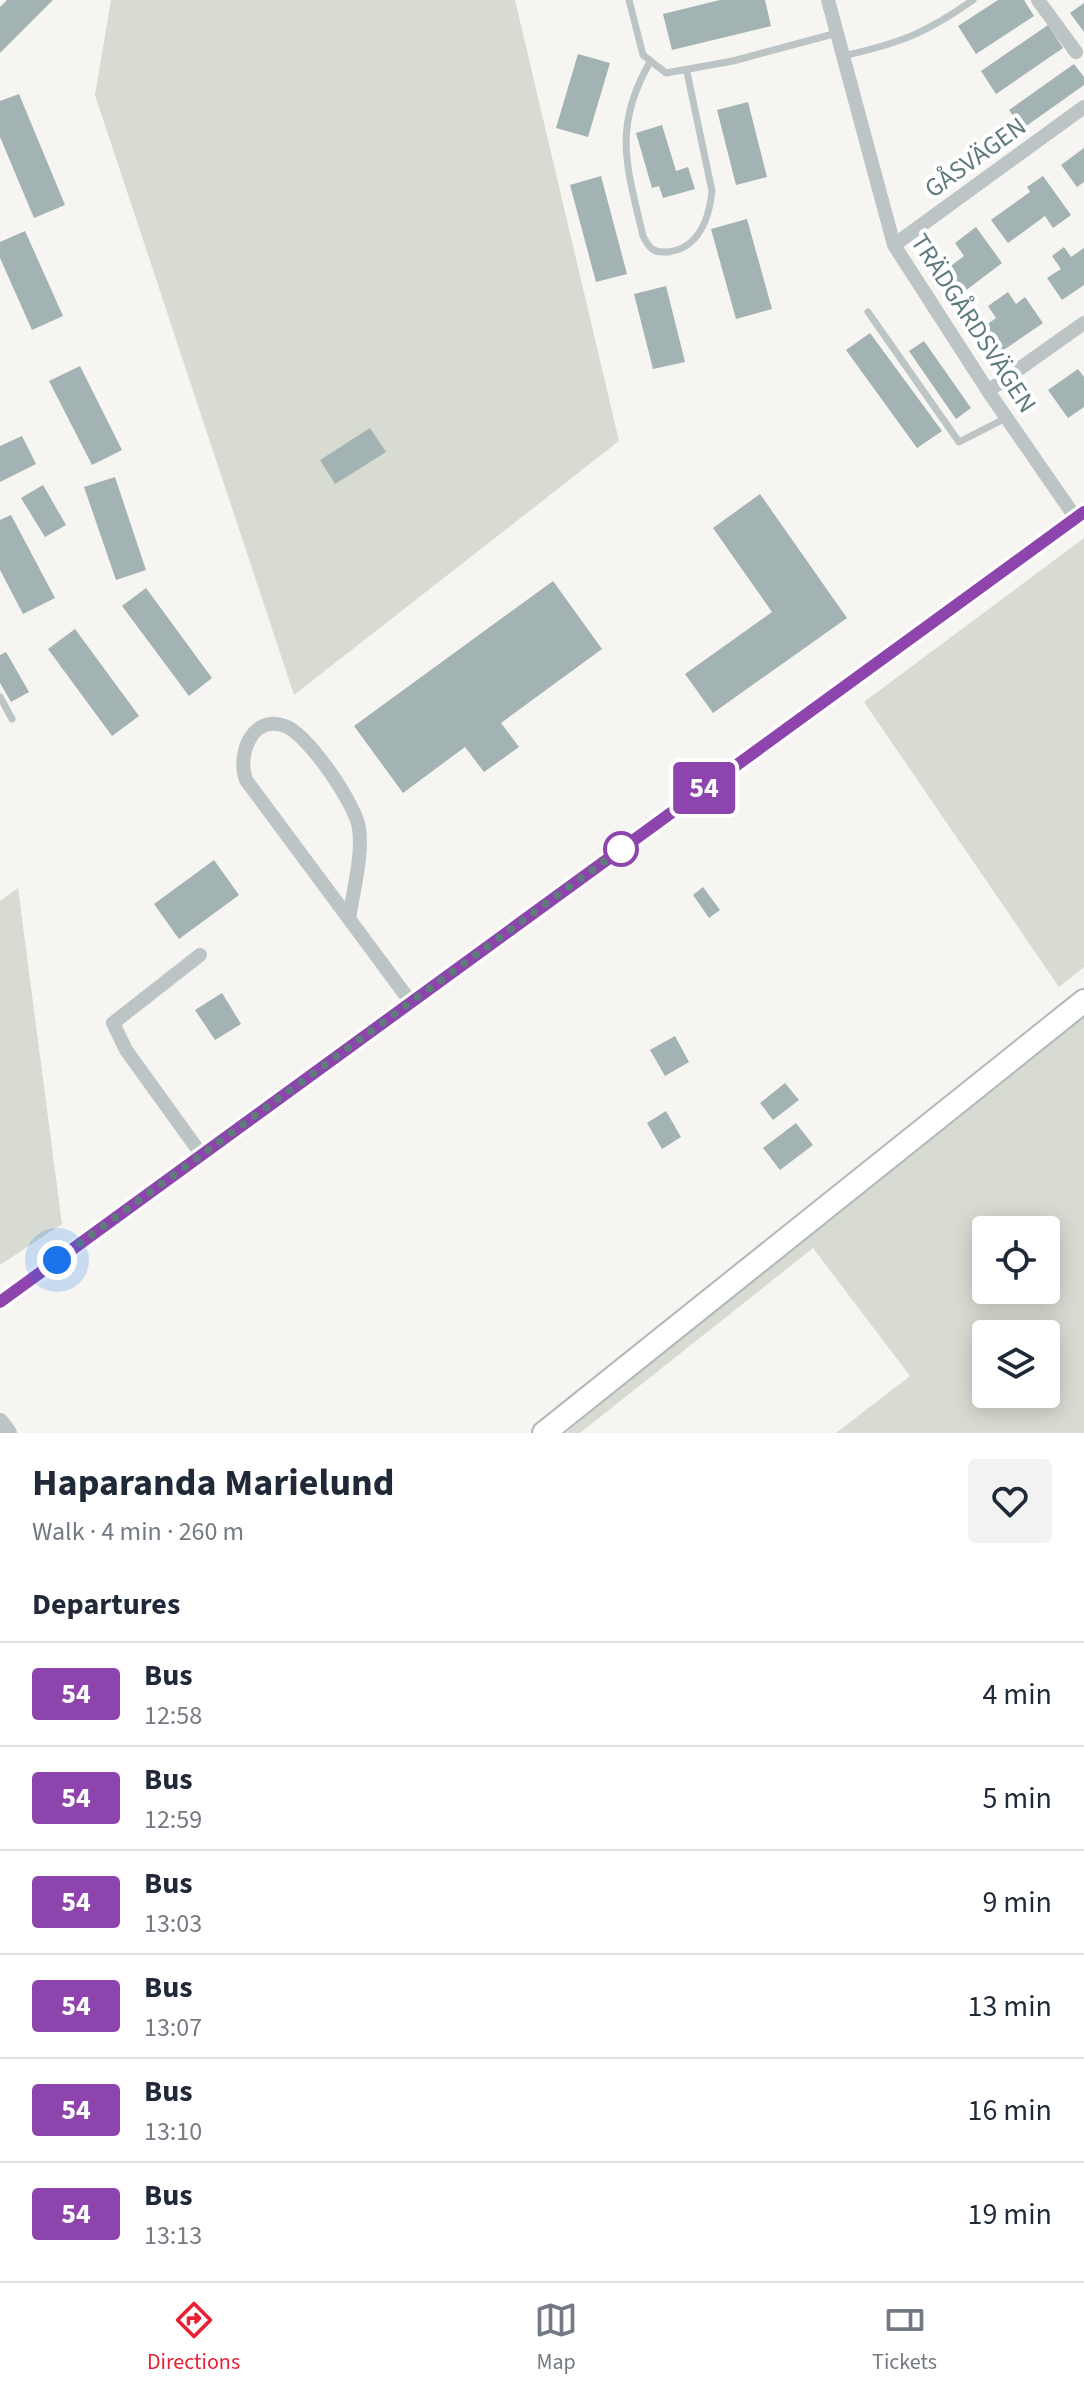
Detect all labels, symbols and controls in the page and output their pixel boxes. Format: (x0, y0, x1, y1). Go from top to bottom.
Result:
street label: GÅSVÄGEN (917, 108, 1034, 207)
street label: TRÄDGÅRDSVÄGEN (902, 226, 1045, 420)
line badge: 54 (668, 762, 740, 814)
text: 54 (689, 768, 719, 808)
unlabelled marker (604, 832, 638, 866)
map controls (972, 1216, 1060, 1408)
button: locate (972, 1216, 1060, 1304)
your location (37, 1240, 77, 1280)
button: layers (972, 1320, 1060, 1408)
text: Haparanda Marielund (32, 1456, 394, 1510)
button: heart (968, 1459, 1052, 1543)
text: Walk · 4 min · 260 m (32, 1513, 244, 1550)
text: Departures (32, 1583, 180, 1626)
text: Bus (144, 1654, 192, 1697)
text: 4 min (982, 1673, 1052, 1716)
text: 54 (61, 1674, 91, 1714)
text: 12:58 (144, 1697, 202, 1734)
text: Bus (144, 1758, 192, 1801)
text: 5 min (982, 1777, 1052, 1820)
text: 54 (61, 1778, 91, 1818)
text: 12:59 (144, 1801, 202, 1838)
text: Bus (144, 1862, 192, 1905)
text: 9 min (982, 1881, 1052, 1924)
text: 54 (61, 1882, 91, 1922)
text: 13:03 (144, 1905, 202, 1942)
text: Bus (144, 1966, 192, 2009)
text: 13 min (968, 1985, 1052, 2028)
text: 54 (61, 1986, 91, 2026)
text: 13:07 (144, 2009, 202, 2046)
text: Bus (144, 2070, 192, 2113)
text: 16 min (968, 2089, 1052, 2132)
text: 54 (61, 2090, 91, 2130)
text: 13:10 (144, 2113, 202, 2150)
text: Bus (144, 2174, 192, 2217)
text: 19 min (968, 2193, 1052, 2236)
text: 54 (61, 2194, 91, 2234)
text: 13:13 (144, 2217, 202, 2254)
tab: Directions (147, 2298, 240, 2378)
tab: Map (534, 2298, 578, 2378)
tab: Tickets (872, 2298, 937, 2378)

